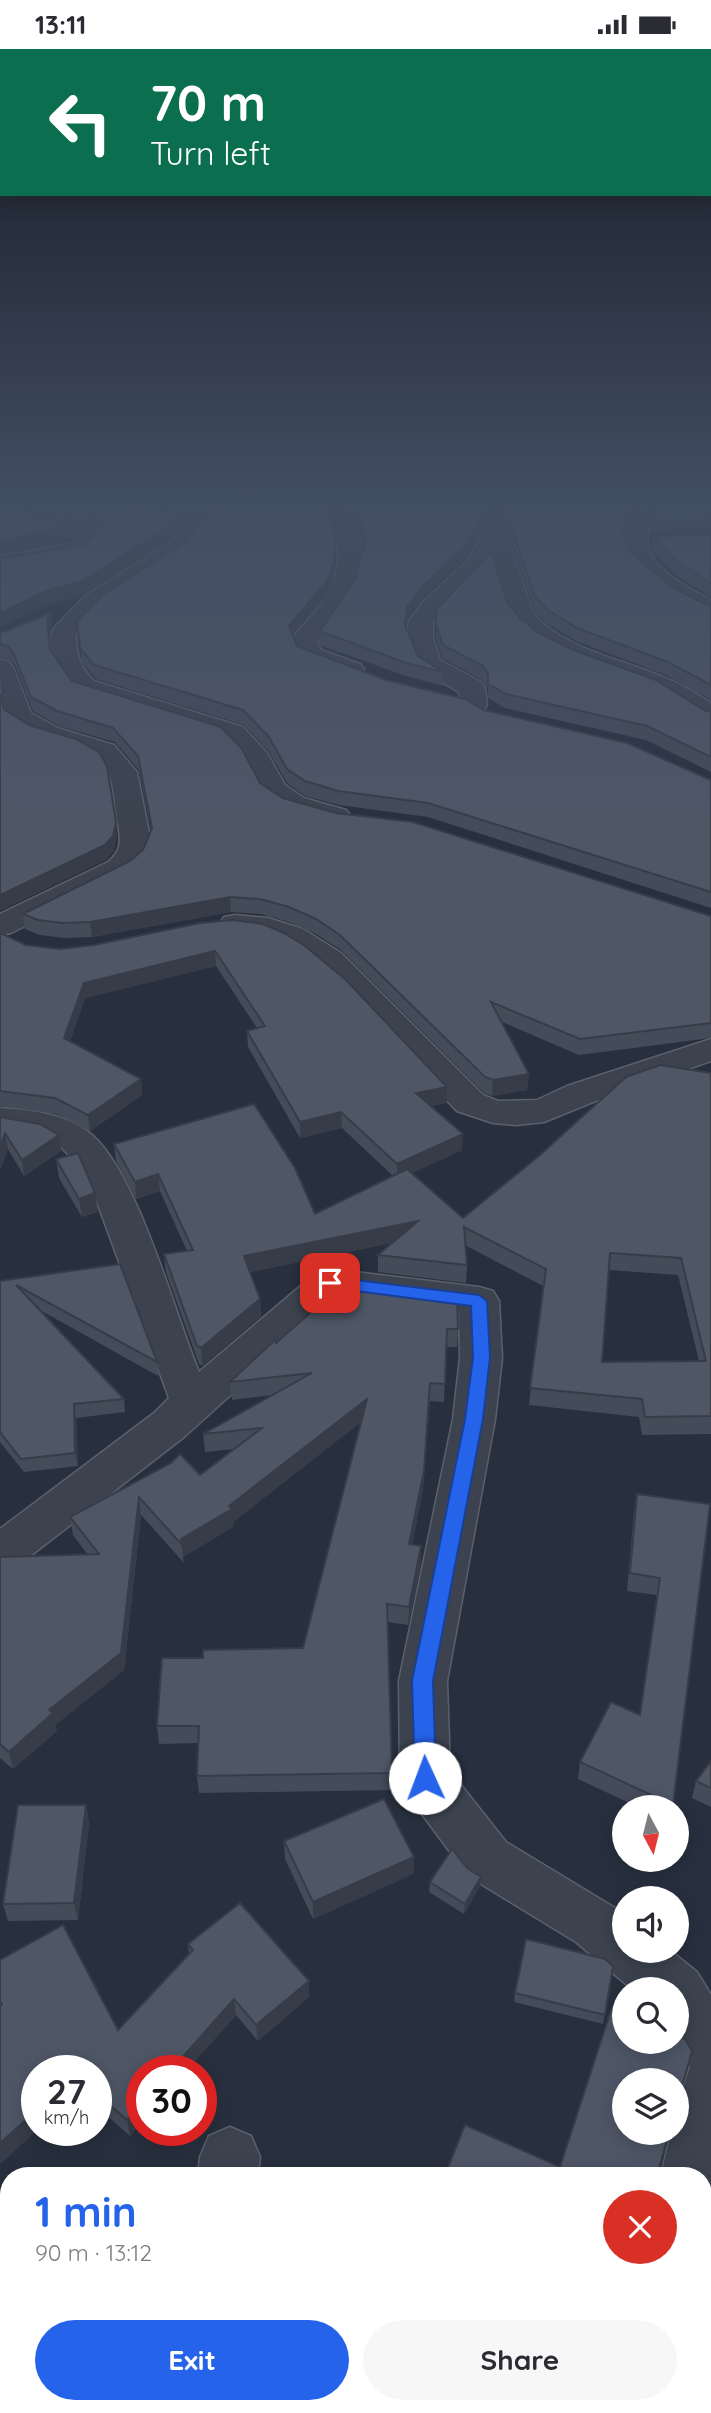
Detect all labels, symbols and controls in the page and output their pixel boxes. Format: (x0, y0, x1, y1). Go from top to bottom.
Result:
text: 13:11 (35, 8, 86, 41)
text: 70 m (150, 72, 266, 133)
icon: left (35, 77, 126, 168)
text: Turn left (150, 133, 271, 173)
pin (300, 1253, 360, 1313)
icon: arrive (311, 1264, 349, 1302)
position arrow (388, 1741, 462, 1815)
north arrow (612, 1795, 690, 1873)
map controls (612, 1795, 689, 2145)
button: sound (612, 1886, 689, 1963)
button: search (612, 1977, 689, 2054)
speed limit sign: 30 (126, 2055, 217, 2146)
button: layers (612, 2068, 689, 2145)
text: 27 (47, 2069, 86, 2113)
text: km/h (44, 2106, 89, 2129)
text: 1 min (35, 2185, 137, 2238)
button: close (603, 2190, 677, 2264)
text: 90 m · 13:12 (35, 2238, 152, 2267)
button: Exit (35, 2320, 349, 2400)
button: Share (363, 2320, 677, 2400)

